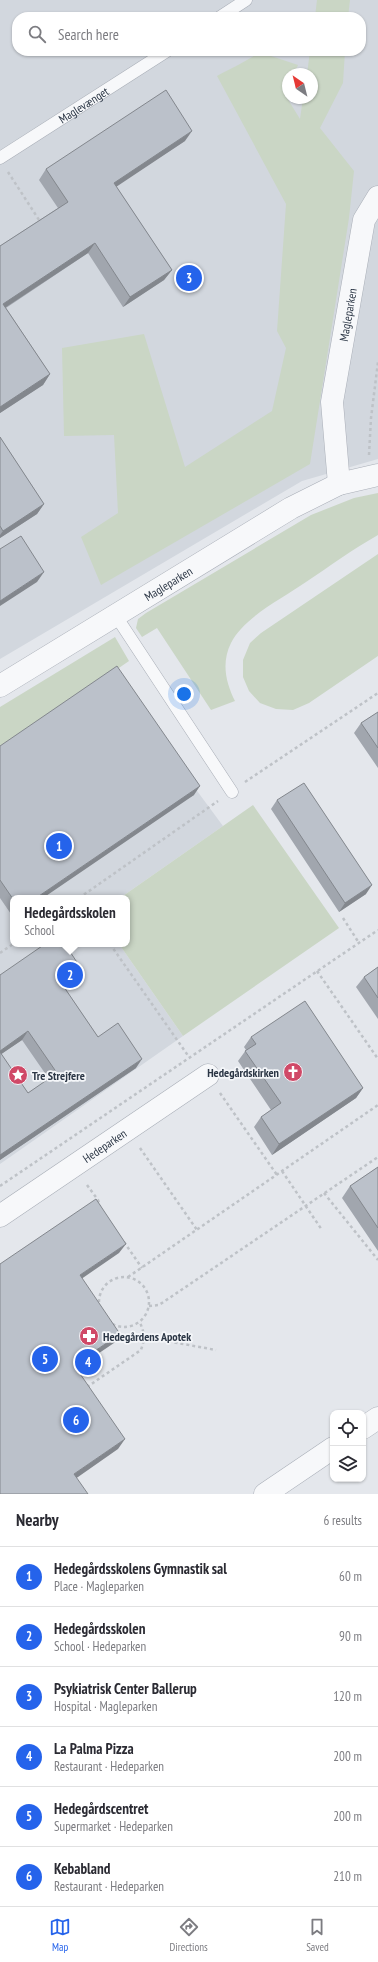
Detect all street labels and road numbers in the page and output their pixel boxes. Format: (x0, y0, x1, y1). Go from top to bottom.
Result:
street label: Maglevænget (56, 83, 112, 126)
street label: Magleparken (335, 287, 359, 342)
street label: Magleparken (141, 563, 195, 604)
street label: Hedeparken (80, 1125, 129, 1165)

